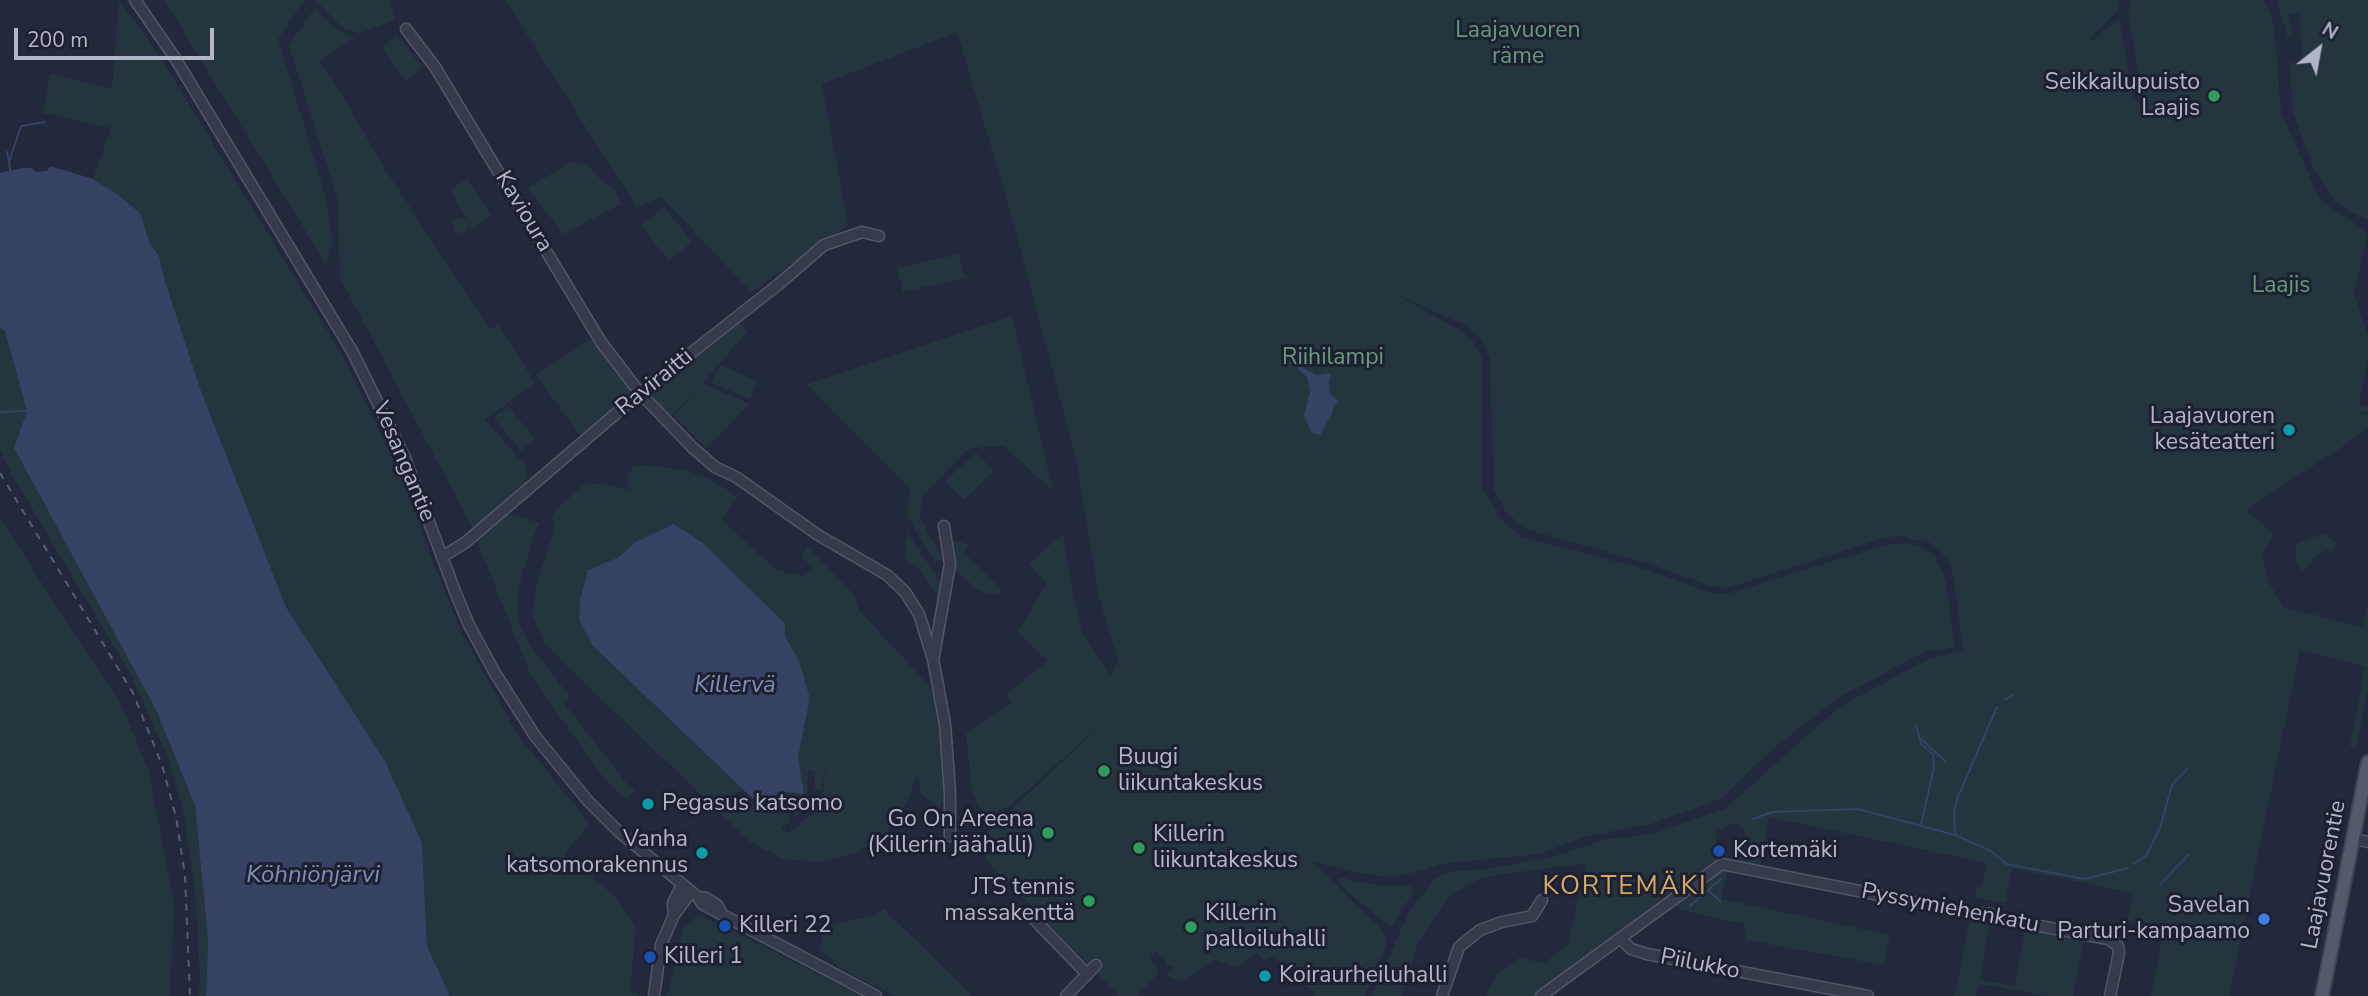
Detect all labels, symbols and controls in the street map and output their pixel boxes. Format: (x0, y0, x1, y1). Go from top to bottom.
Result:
scale bar (18, 14, 217, 58)
north arrow (2284, 14, 2354, 84)
text: N (2317, 16, 2343, 46)
park label: Laajavuoren räme (1455, 17, 1581, 71)
text: 200 m (27, 26, 88, 54)
place label: Seikkailupuisto Laajis (2045, 69, 2200, 123)
marker: Seikkailupuisto Laajis (2206, 88, 2222, 104)
street label: Kavioura (488, 166, 558, 258)
park label: Laajis (2252, 272, 2310, 300)
street label: Raviraitti (611, 344, 699, 422)
park label: Riihilampi (1282, 344, 1384, 372)
street label: Vesangantie (365, 398, 441, 526)
place label: Laajavuoren kesäteatteri (2150, 403, 2275, 457)
marker: Laajavuoren kesäteatteri (2281, 422, 2297, 438)
water label: Killervä (694, 672, 776, 700)
place label: Buugi liikuntakeskus (1118, 744, 1263, 798)
marker: Buugi liikuntakeskus (1096, 763, 1112, 779)
place label: Pegasus katsomo (662, 790, 843, 818)
marker: Pegasus katsomo (640, 796, 656, 812)
street label: Laajavuorentie (2297, 798, 2353, 952)
place label: Go On Areena (Killerin jäähalli) (867, 806, 1034, 860)
place label: Killerin liikuntakeskus (1153, 821, 1298, 875)
marker: Go On Areena (Killerin jäähalli) (1040, 825, 1056, 841)
place label: Vanha katsomorakennus (506, 826, 688, 880)
place label: Kortemäki (1733, 837, 1838, 865)
marker: Killerin liikuntakeskus (1131, 840, 1147, 856)
marker: Kortemäki (1711, 843, 1727, 859)
marker: Vanha katsomorakennus (694, 845, 710, 861)
water label: Köhniönjärvi (246, 862, 380, 890)
district label: KORTEMÄKI (1544, 872, 1706, 904)
place label: JTS tennis massakenttä (944, 874, 1075, 928)
street label: Pyssymiehenkatu (1859, 878, 2041, 940)
place label: Savelan Parturi-kampaamo (2057, 892, 2250, 946)
marker: JTS tennis massakenttä (1081, 893, 1097, 909)
place label: Killerin palloiluhalli (1205, 900, 1326, 954)
marker: Savelan Parturi-kampaamo (2256, 911, 2272, 927)
place label: Killeri 22 (739, 912, 832, 940)
marker: Killeri 22 (717, 918, 733, 934)
marker: Killerin palloiluhalli (1183, 919, 1199, 935)
place label: Killeri 1 (664, 943, 743, 971)
street label: Piilukko (1658, 944, 1742, 986)
marker: Killeri 1 (642, 949, 658, 965)
place label: Koiraurheiluhalli (1279, 962, 1447, 990)
marker: Koiraurheiluhalli (1257, 968, 1273, 984)

